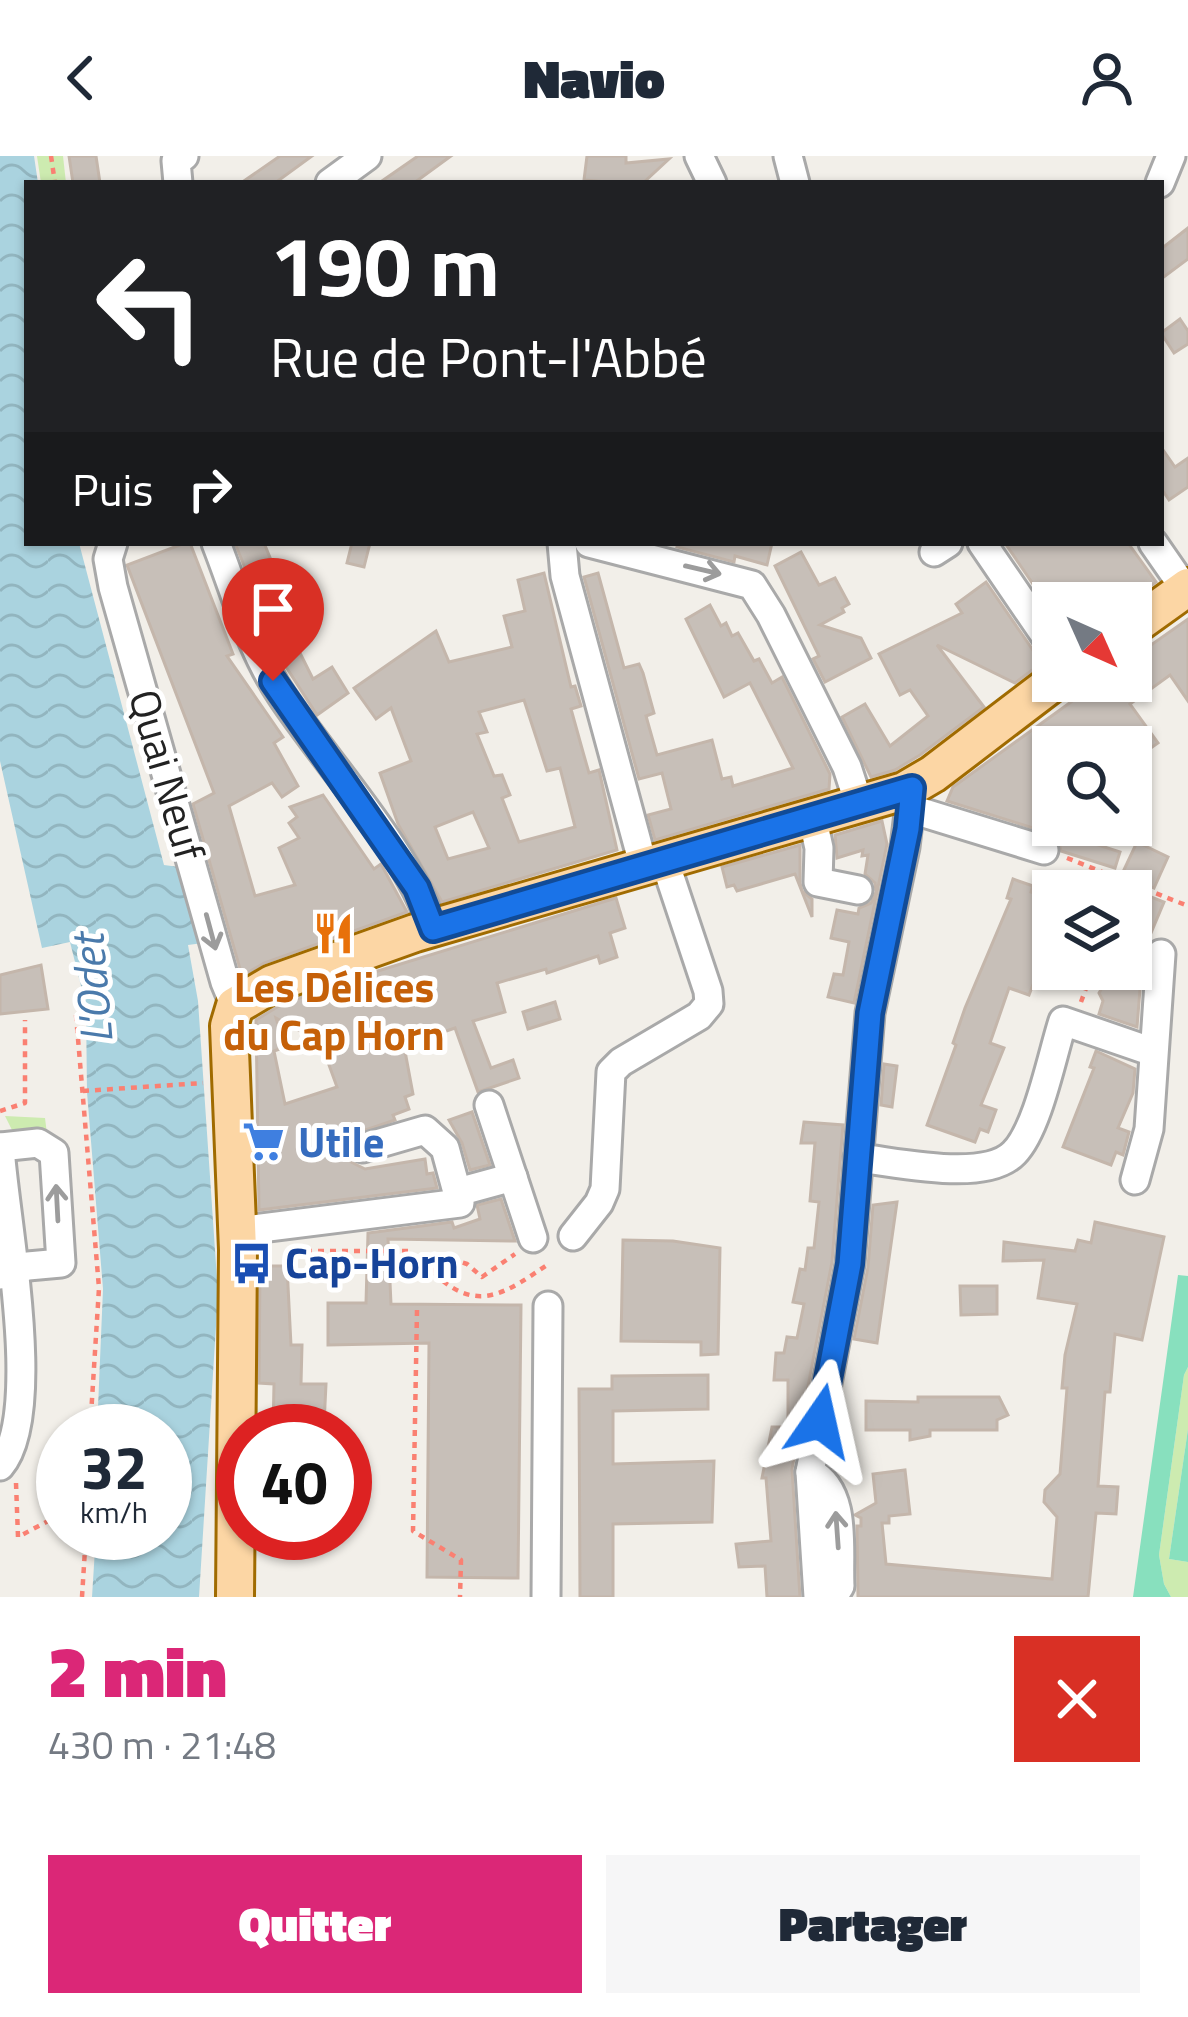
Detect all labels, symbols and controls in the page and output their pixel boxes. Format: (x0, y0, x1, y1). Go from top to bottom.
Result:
text: Navio (523, 37, 665, 119)
icon: back (48, 45, 114, 111)
icon: person (1074, 45, 1140, 111)
text: 190 m (270, 201, 500, 329)
icon: left (72, 228, 228, 384)
text: Rue de Pont-l'Abbé (270, 316, 707, 398)
text: Puis (72, 455, 153, 523)
icon: right (177, 456, 243, 522)
pin (222, 558, 324, 681)
one-way arrow (683, 560, 721, 582)
icon: arrive (240, 576, 306, 642)
north arrow (1032, 582, 1152, 702)
map controls (1032, 582, 1152, 990)
street label: Quai Neuf (113, 682, 223, 868)
button: search (1032, 726, 1152, 846)
button: layers (1032, 870, 1152, 990)
restaurant icon: Les Délices du Cap Horn (311, 910, 357, 956)
one-way arrow (202, 913, 224, 951)
water label: L'Odet (52, 927, 130, 1046)
place label: Les Délices du Cap Horn (223, 954, 445, 1066)
place label: Utile (298, 1109, 384, 1173)
supermarket icon: Utile (241, 1119, 287, 1165)
one-way arrow (46, 1184, 69, 1223)
place label: Cap-Horn (285, 1230, 459, 1294)
bus stop icon: Cap-Horn (228, 1240, 274, 1286)
position arrow (757, 1358, 883, 1484)
speed limit sign: 40 (216, 1404, 372, 1560)
text: 32 (80, 1421, 148, 1512)
text: km/h (80, 1489, 148, 1535)
one-way arrow (825, 1511, 848, 1550)
text: 2 min (48, 1615, 227, 1725)
button: close (1014, 1636, 1140, 1762)
text: 430 m · 21:48 (48, 1715, 276, 1774)
button: Quitter (48, 1855, 582, 1993)
button: Partager (606, 1855, 1140, 1993)

